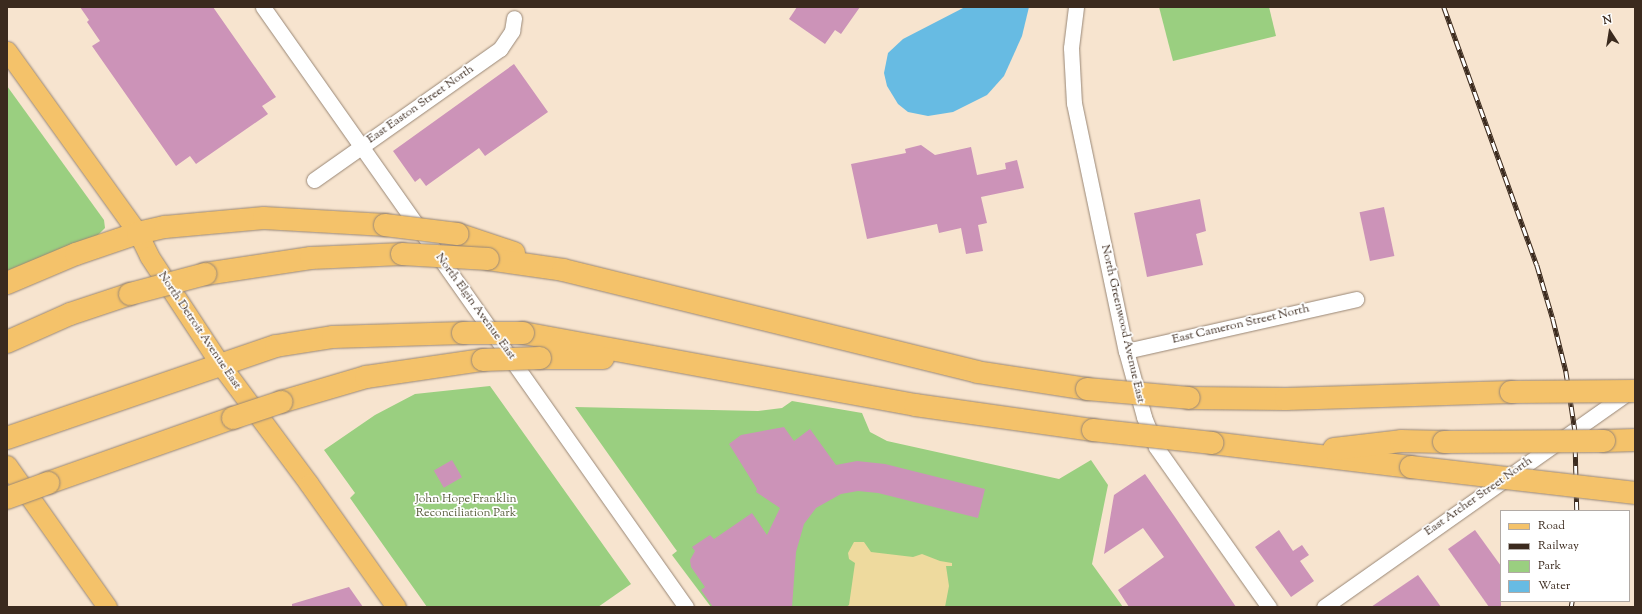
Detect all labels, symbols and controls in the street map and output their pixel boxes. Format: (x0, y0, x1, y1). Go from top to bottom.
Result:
north arrow (1590, 12, 1630, 52)
text: N (1602, 12, 1613, 29)
street label: East Easton Street North (365, 63, 477, 147)
street label: North Greenwood Avenue East (1097, 244, 1147, 404)
street label: North Elgin Avenue East (432, 251, 518, 363)
street label: North Detroit Avenue East (154, 270, 244, 392)
street label: East Cameron Street North (1171, 302, 1311, 348)
street label: East Archer Street North (1422, 454, 1536, 540)
park label: John Hope Franklin Reconciliation Park (415, 493, 517, 521)
legend (1500, 510, 1630, 602)
text: Road (1538, 517, 1565, 535)
text: Railway (1538, 537, 1579, 555)
text: Park (1538, 557, 1561, 575)
text: Water (1538, 577, 1570, 595)

